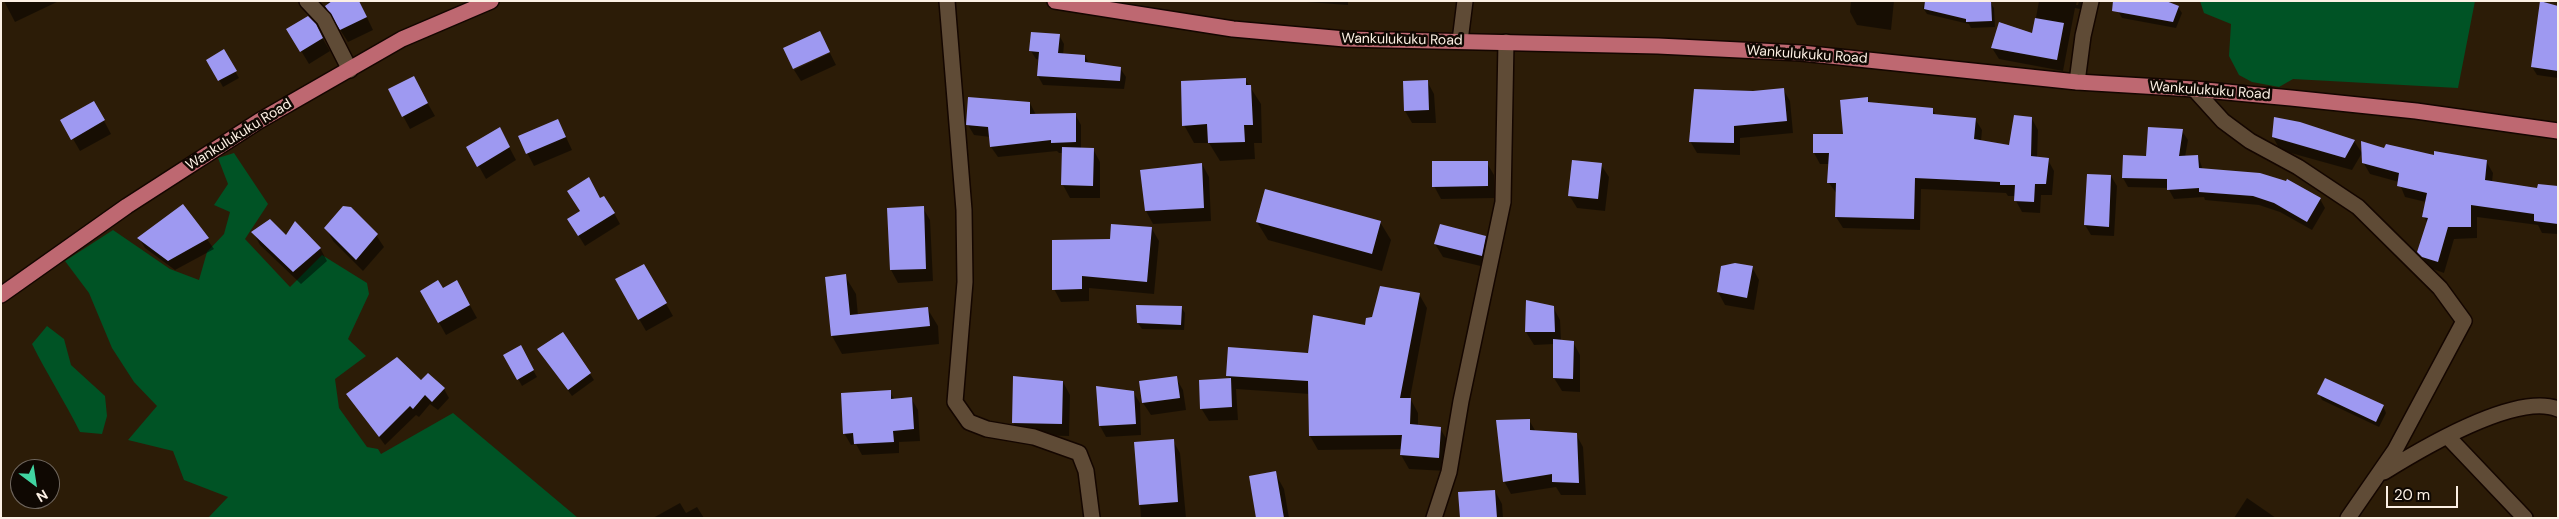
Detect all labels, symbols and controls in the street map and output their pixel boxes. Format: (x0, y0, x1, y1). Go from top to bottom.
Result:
street label: Wankulukuku Road (1341, 31, 1463, 49)
street label: Wankulukuku Road (1746, 42, 1868, 68)
street label: Wankulukuku Road (2149, 78, 2271, 104)
street label: Wankulukuku Road (183, 96, 295, 174)
north arrow (10, 459, 60, 509)
scale bar (2389, 476, 2462, 508)
text: 20 m (2394, 485, 2430, 505)
text: N (33, 486, 51, 506)

